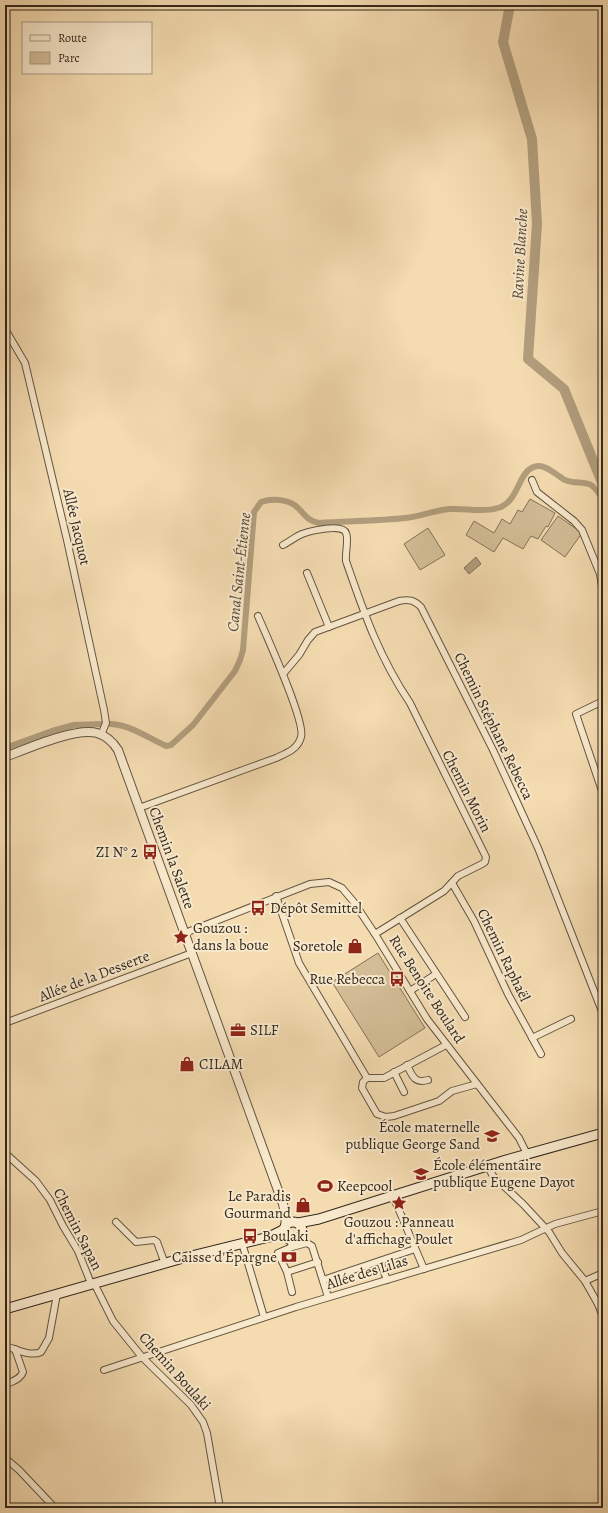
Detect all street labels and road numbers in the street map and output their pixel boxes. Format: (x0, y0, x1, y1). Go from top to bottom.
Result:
street label: Allée Jacquot (58, 486, 96, 567)
street label: Chemin Stéphane Rebecca (450, 649, 538, 803)
street label: Chemin Morin (438, 746, 496, 836)
street label: Chemin la Salette (144, 804, 200, 912)
street label: Chemin Raphaël (473, 905, 535, 1005)
street label: Rue Benoite Boulard (384, 931, 470, 1048)
street label: Allée de la Desserte (35, 946, 152, 1007)
street label: Chemin Sapan (49, 1184, 107, 1274)
street label: Allée des Lilas (323, 1250, 410, 1294)
street label: Chemin Boulaki (135, 1328, 215, 1414)

